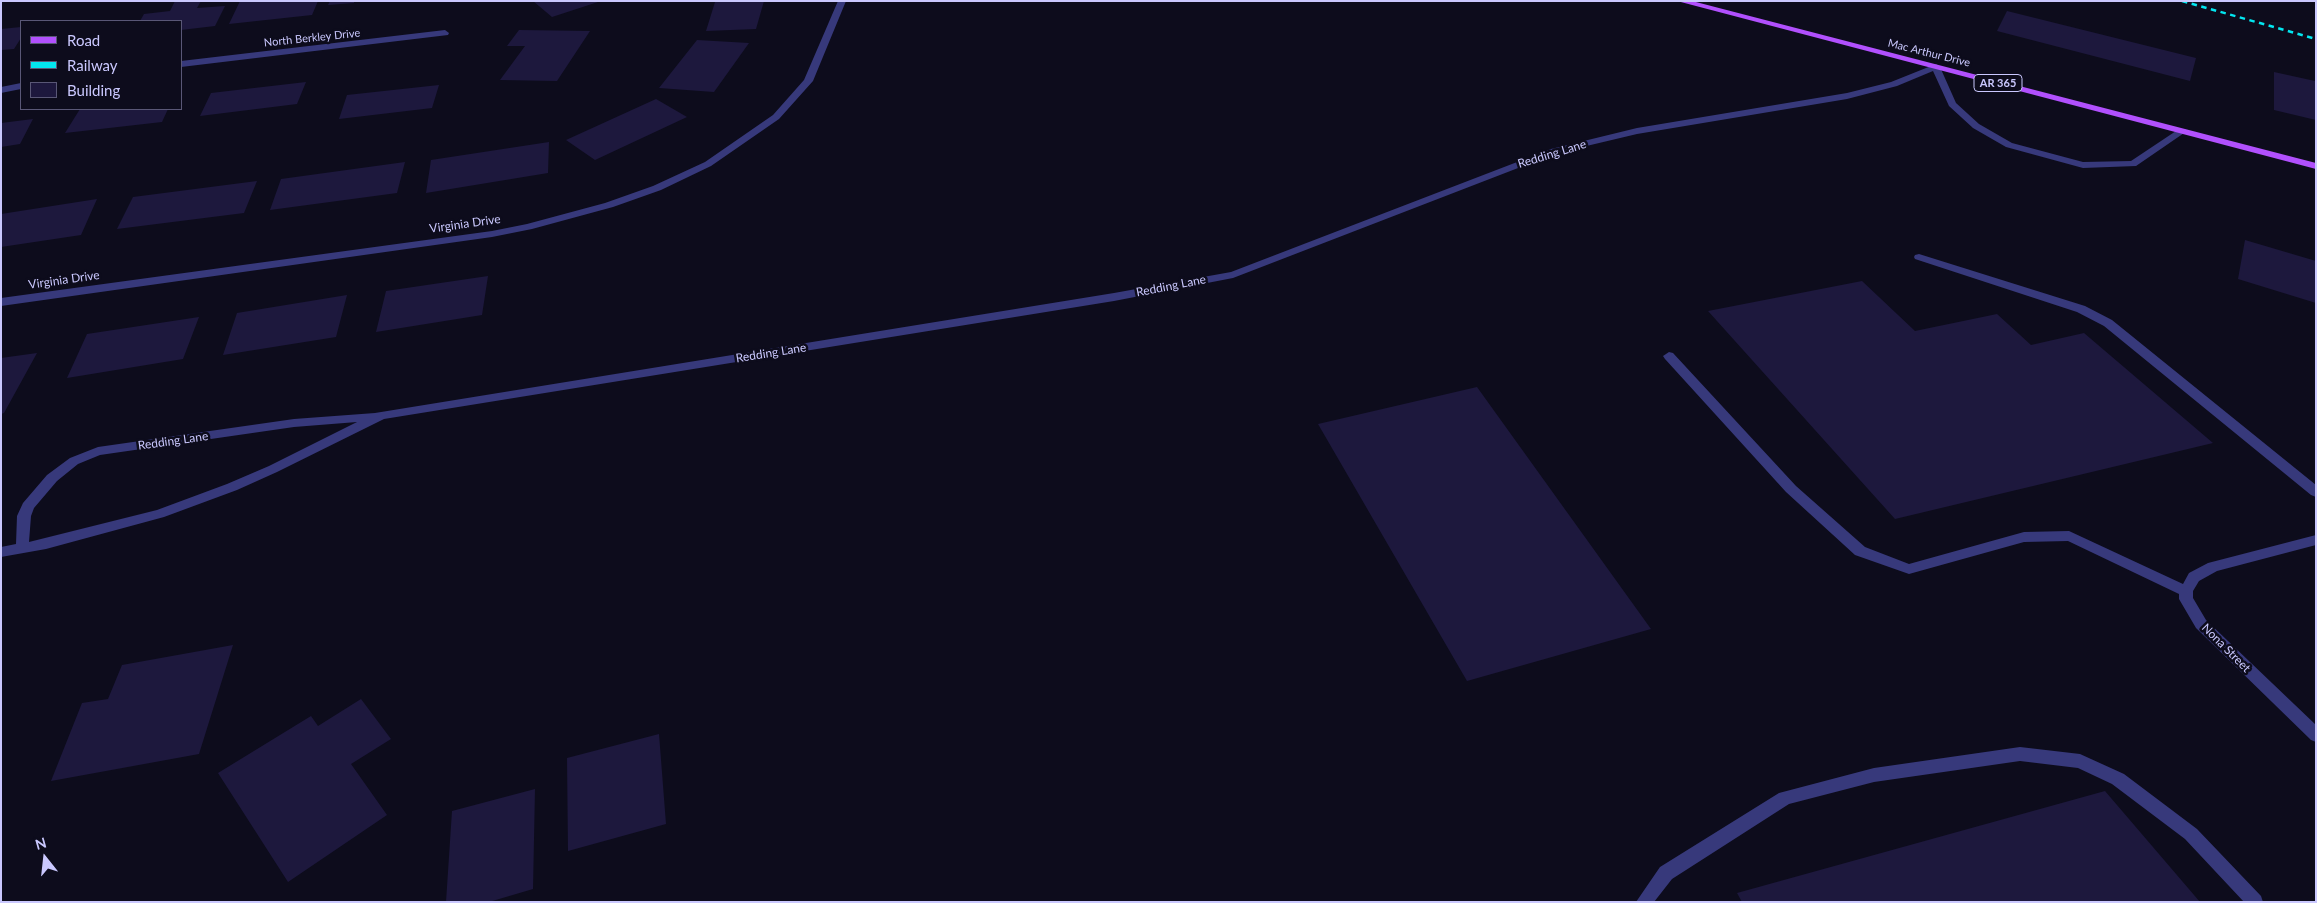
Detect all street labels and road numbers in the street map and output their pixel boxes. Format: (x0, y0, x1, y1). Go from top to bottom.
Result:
street label: North Berkley Drive (263, 26, 361, 50)
street label: Mac Arthur Drive (1887, 36, 1971, 70)
road number: AR 365 (1974, 75, 2022, 92)
street label: Redding Lane (1516, 137, 1588, 171)
street label: Virginia Drive (429, 212, 501, 236)
street label: Virginia Drive (28, 268, 100, 292)
street label: Redding Lane (1135, 272, 1207, 300)
street label: Redding Lane (735, 340, 807, 366)
street label: Redding Lane (137, 429, 209, 453)
street label: Nona Street (2199, 621, 2253, 675)

